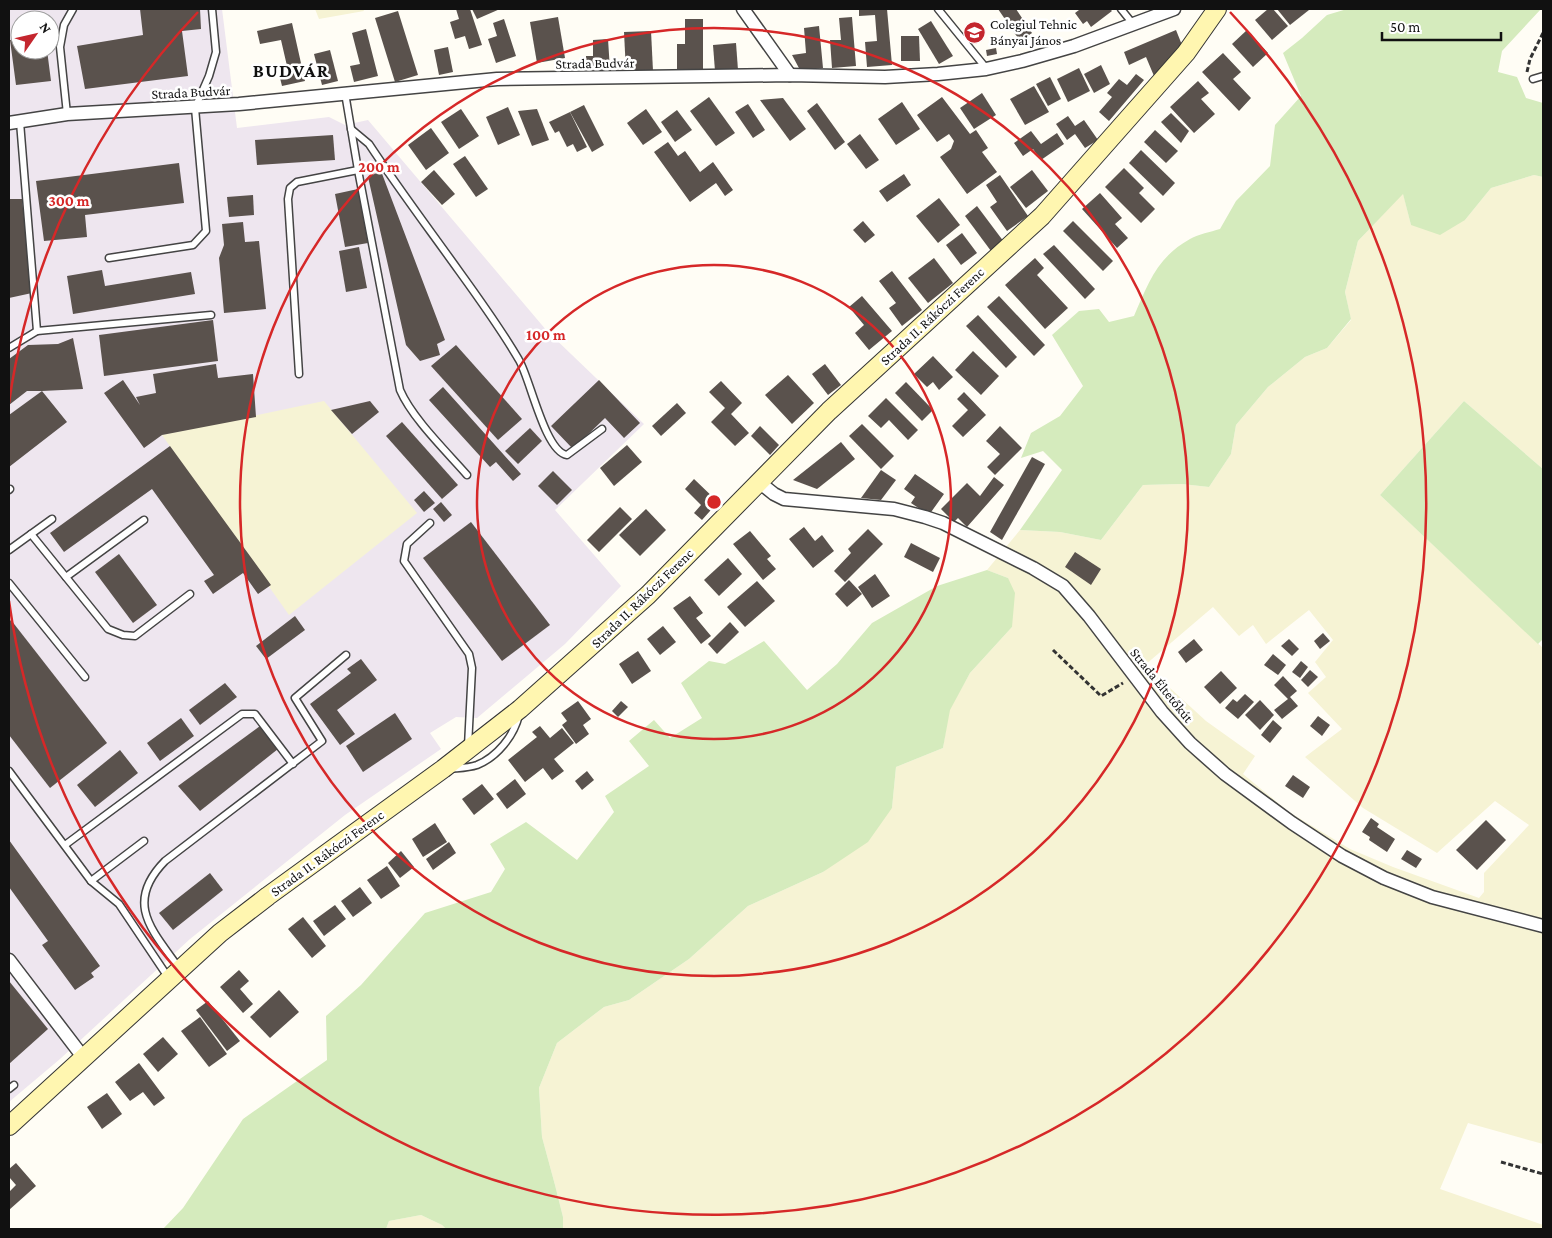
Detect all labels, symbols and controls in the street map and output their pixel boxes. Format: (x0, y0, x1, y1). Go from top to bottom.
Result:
north arrow (10, 10, 60, 60)
scale bar (1382, 10, 1501, 42)
place label: Colegiul Tehnic Bányai János (990, 16, 1077, 48)
text: N (36, 19, 55, 37)
text: 50 m (1390, 19, 1420, 35)
school or university icon: Colegiul Tehnic Bányai János (962, 20, 986, 44)
street label: Strada Budvár (555, 54, 635, 72)
district label: BUDVÁR (253, 60, 329, 81)
street label: Strada Budvár (151, 82, 231, 102)
text: 200 m (358, 159, 400, 175)
text: 300 m (48, 193, 90, 209)
street label: Strada II. Rákóczi Ferenc (877, 264, 987, 368)
text: 100 m (526, 327, 566, 343)
centre of rings (705, 493, 723, 511)
street label: Strada II. Rákóczi Ferenc (588, 545, 697, 651)
street label: Strada Éltetőkút (1127, 645, 1197, 726)
street label: Strada II. Rákóczi Ferenc (267, 807, 387, 899)

